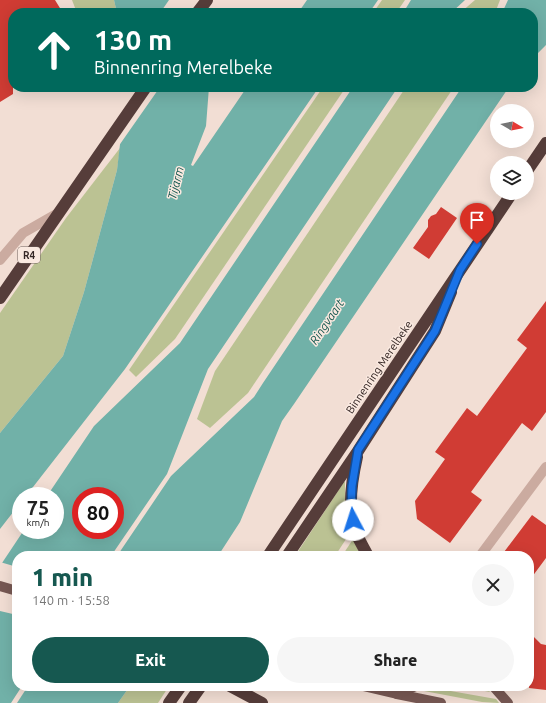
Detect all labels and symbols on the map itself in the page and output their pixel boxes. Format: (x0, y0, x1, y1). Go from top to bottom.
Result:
north arrow (490, 104, 534, 148)
water label: Tijarm (165, 165, 186, 201)
pin (460, 203, 494, 244)
road number: R4 (18, 247, 40, 263)
water label: Ringvaart (307, 297, 347, 347)
street label: Binnenring Merelbeke (343, 318, 415, 416)
speed limit sign: 80 (72, 487, 124, 539)
position arrow (332, 499, 374, 541)

